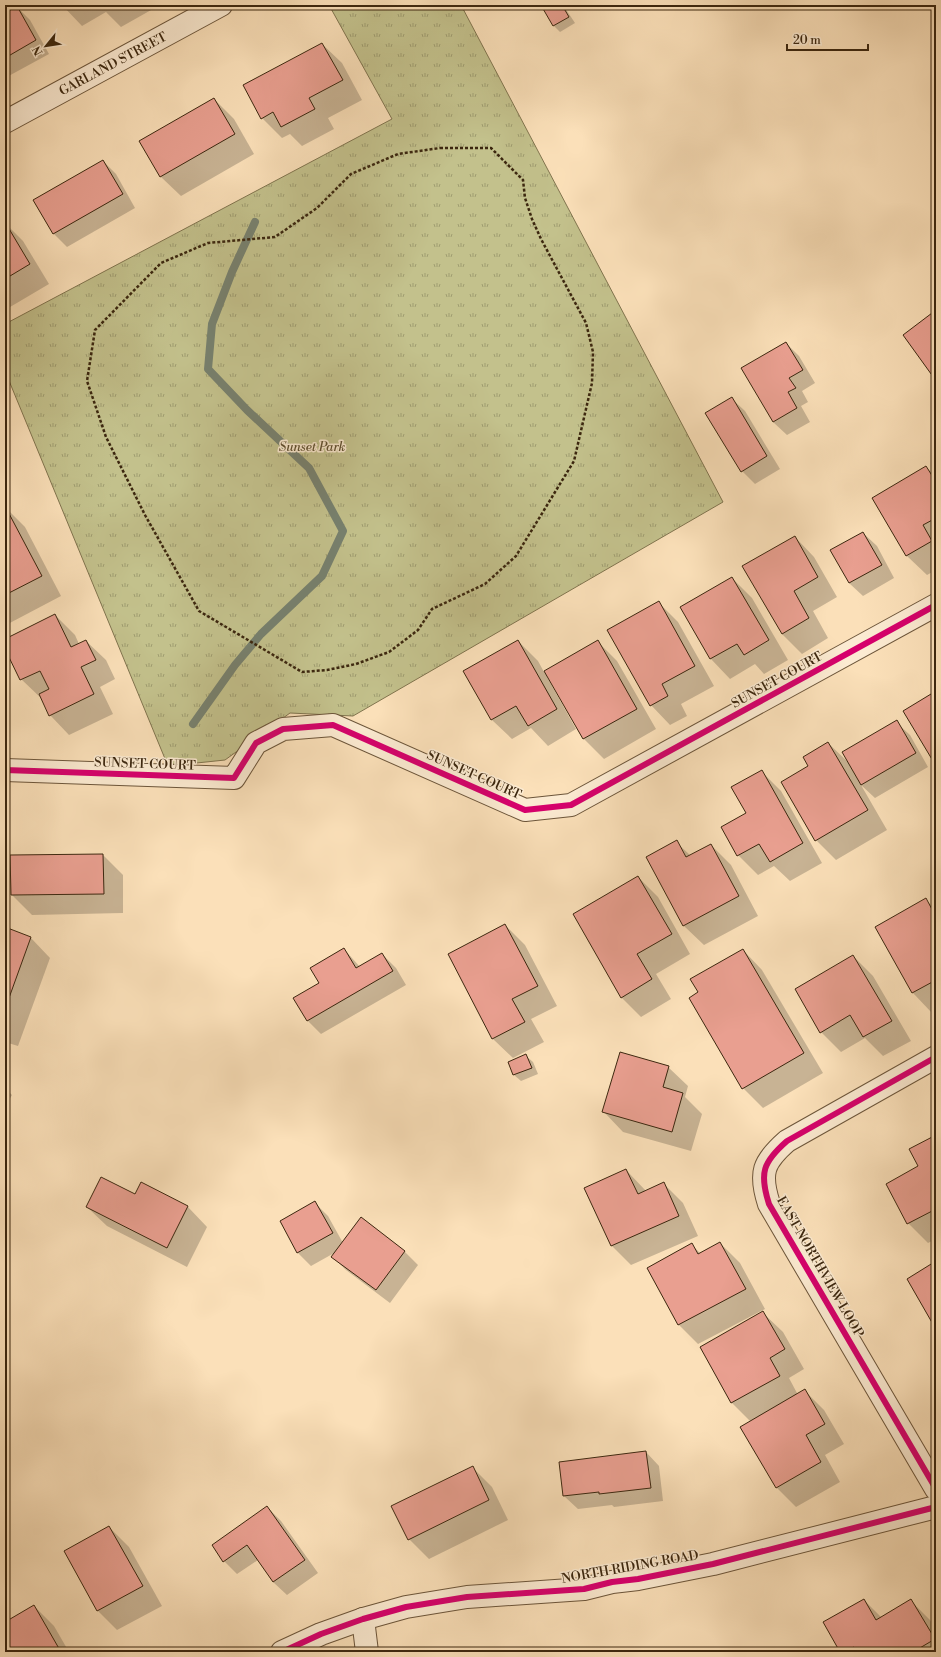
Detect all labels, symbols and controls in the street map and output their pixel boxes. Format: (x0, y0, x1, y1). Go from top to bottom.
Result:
north arrow (26, 26, 66, 66)
scale bar (787, 26, 868, 52)
street label: GARLAND STREET (56, 29, 170, 99)
text: 20 m (793, 33, 821, 48)
text: N (30, 43, 46, 58)
park label: Sunset Park (279, 439, 346, 455)
street label: SUNSET COURT (729, 648, 825, 712)
street label: SUNSET COURT (424, 747, 524, 803)
street label: SUNSET COURT (94, 754, 196, 774)
street label: EAST NORTHVIEW LOOP (773, 1194, 867, 1340)
street label: NORTH RIDING ROAD (560, 1547, 700, 1587)

